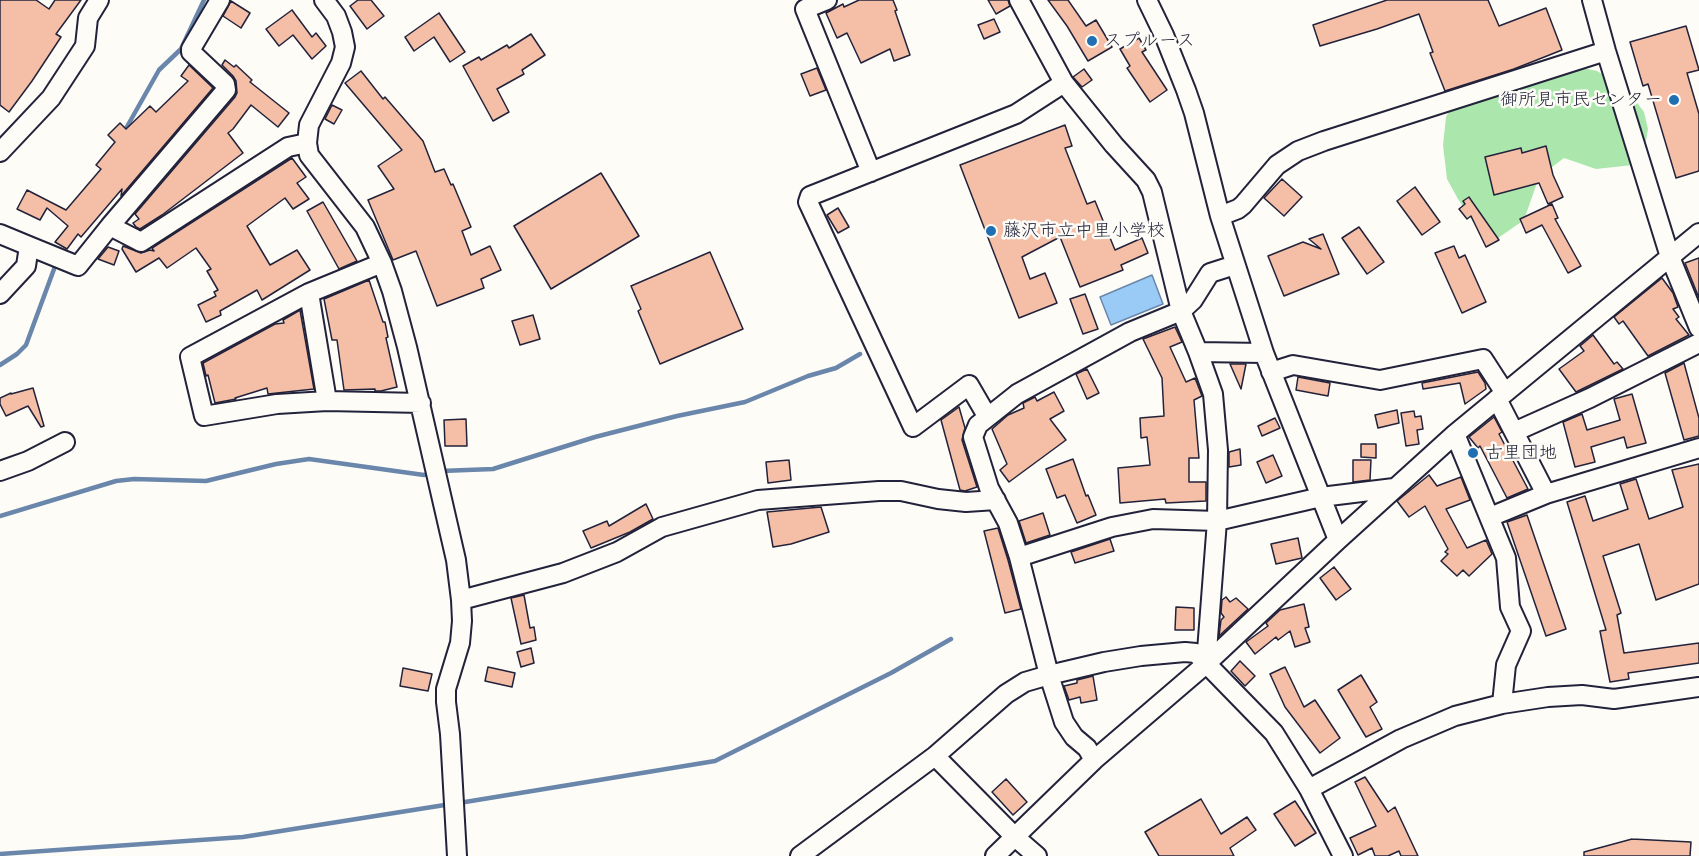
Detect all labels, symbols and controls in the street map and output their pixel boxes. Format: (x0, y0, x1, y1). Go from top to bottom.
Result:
place label: スプルース (1104, 30, 1195, 52)
marker: スプルース (1085, 34, 1099, 48)
place label: 御所見市民センター (1500, 89, 1662, 111)
marker: 御所見市民センター (1667, 93, 1681, 107)
place label: 藤沢市立中里小学校 (1003, 220, 1165, 242)
marker: 藤沢市立中里小学校 (984, 224, 998, 238)
place label: 古里団地 (1485, 442, 1557, 464)
marker: 古里団地 (1466, 446, 1480, 460)

